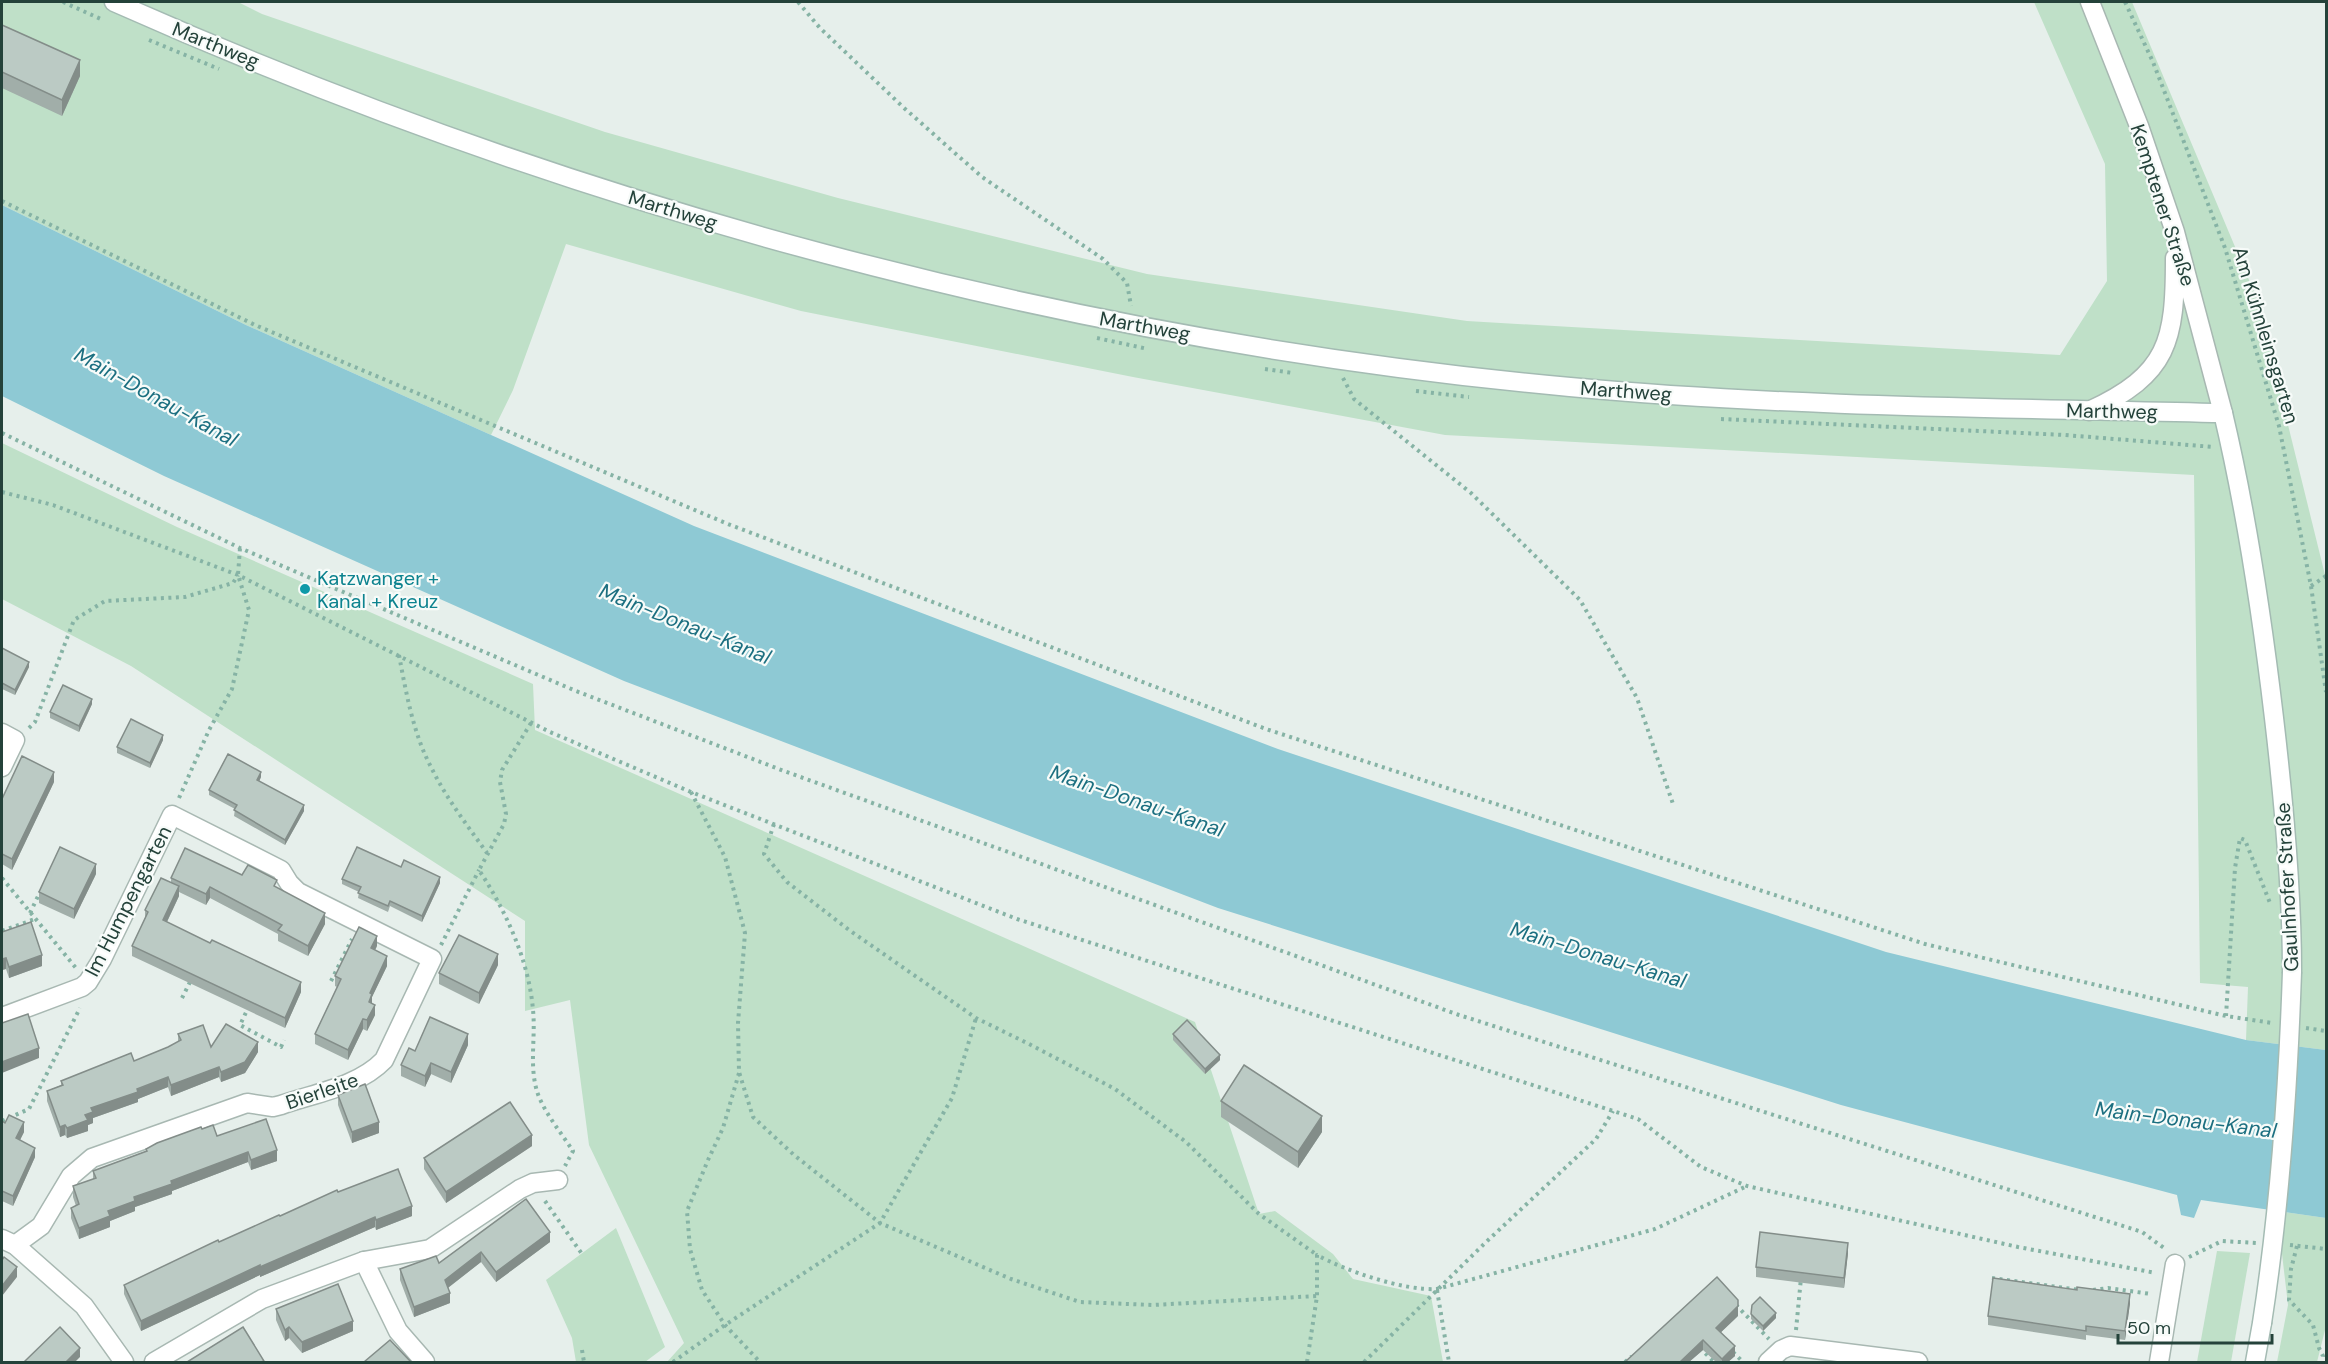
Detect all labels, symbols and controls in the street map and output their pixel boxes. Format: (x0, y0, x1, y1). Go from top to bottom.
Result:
street label: Marthweg (169, 16, 263, 74)
street label: Kemptener Straße (2125, 121, 2201, 289)
street label: Marthweg (625, 184, 721, 236)
street label: Am Kühnleinsgarten (2227, 243, 2305, 427)
street label: Marthweg (1098, 305, 1192, 347)
water label: Main-Donau-Kanal (69, 340, 243, 454)
street label: Marthweg (1579, 375, 1673, 407)
street label: Marthweg (2066, 397, 2158, 425)
place label: Katzwanger + Kanal + Kreuz (317, 565, 439, 614)
water label: Main-Donau-Kanal (595, 577, 775, 671)
marker: Katzwanger + Kanal + Kreuz (298, 582, 312, 596)
water label: Main-Donau-Kanal (1046, 758, 1228, 844)
street label: Gaulnhofer Straße (2270, 802, 2304, 972)
street label: Im Humpengarten (79, 821, 177, 981)
water label: Main-Donau-Kanal (1507, 915, 1690, 995)
street label: Bierleite (282, 1066, 362, 1116)
water label: Main-Donau-Kanal (2094, 1095, 2279, 1145)
scale bar (2118, 1307, 2272, 1345)
text: 50 m (2127, 1316, 2171, 1340)

